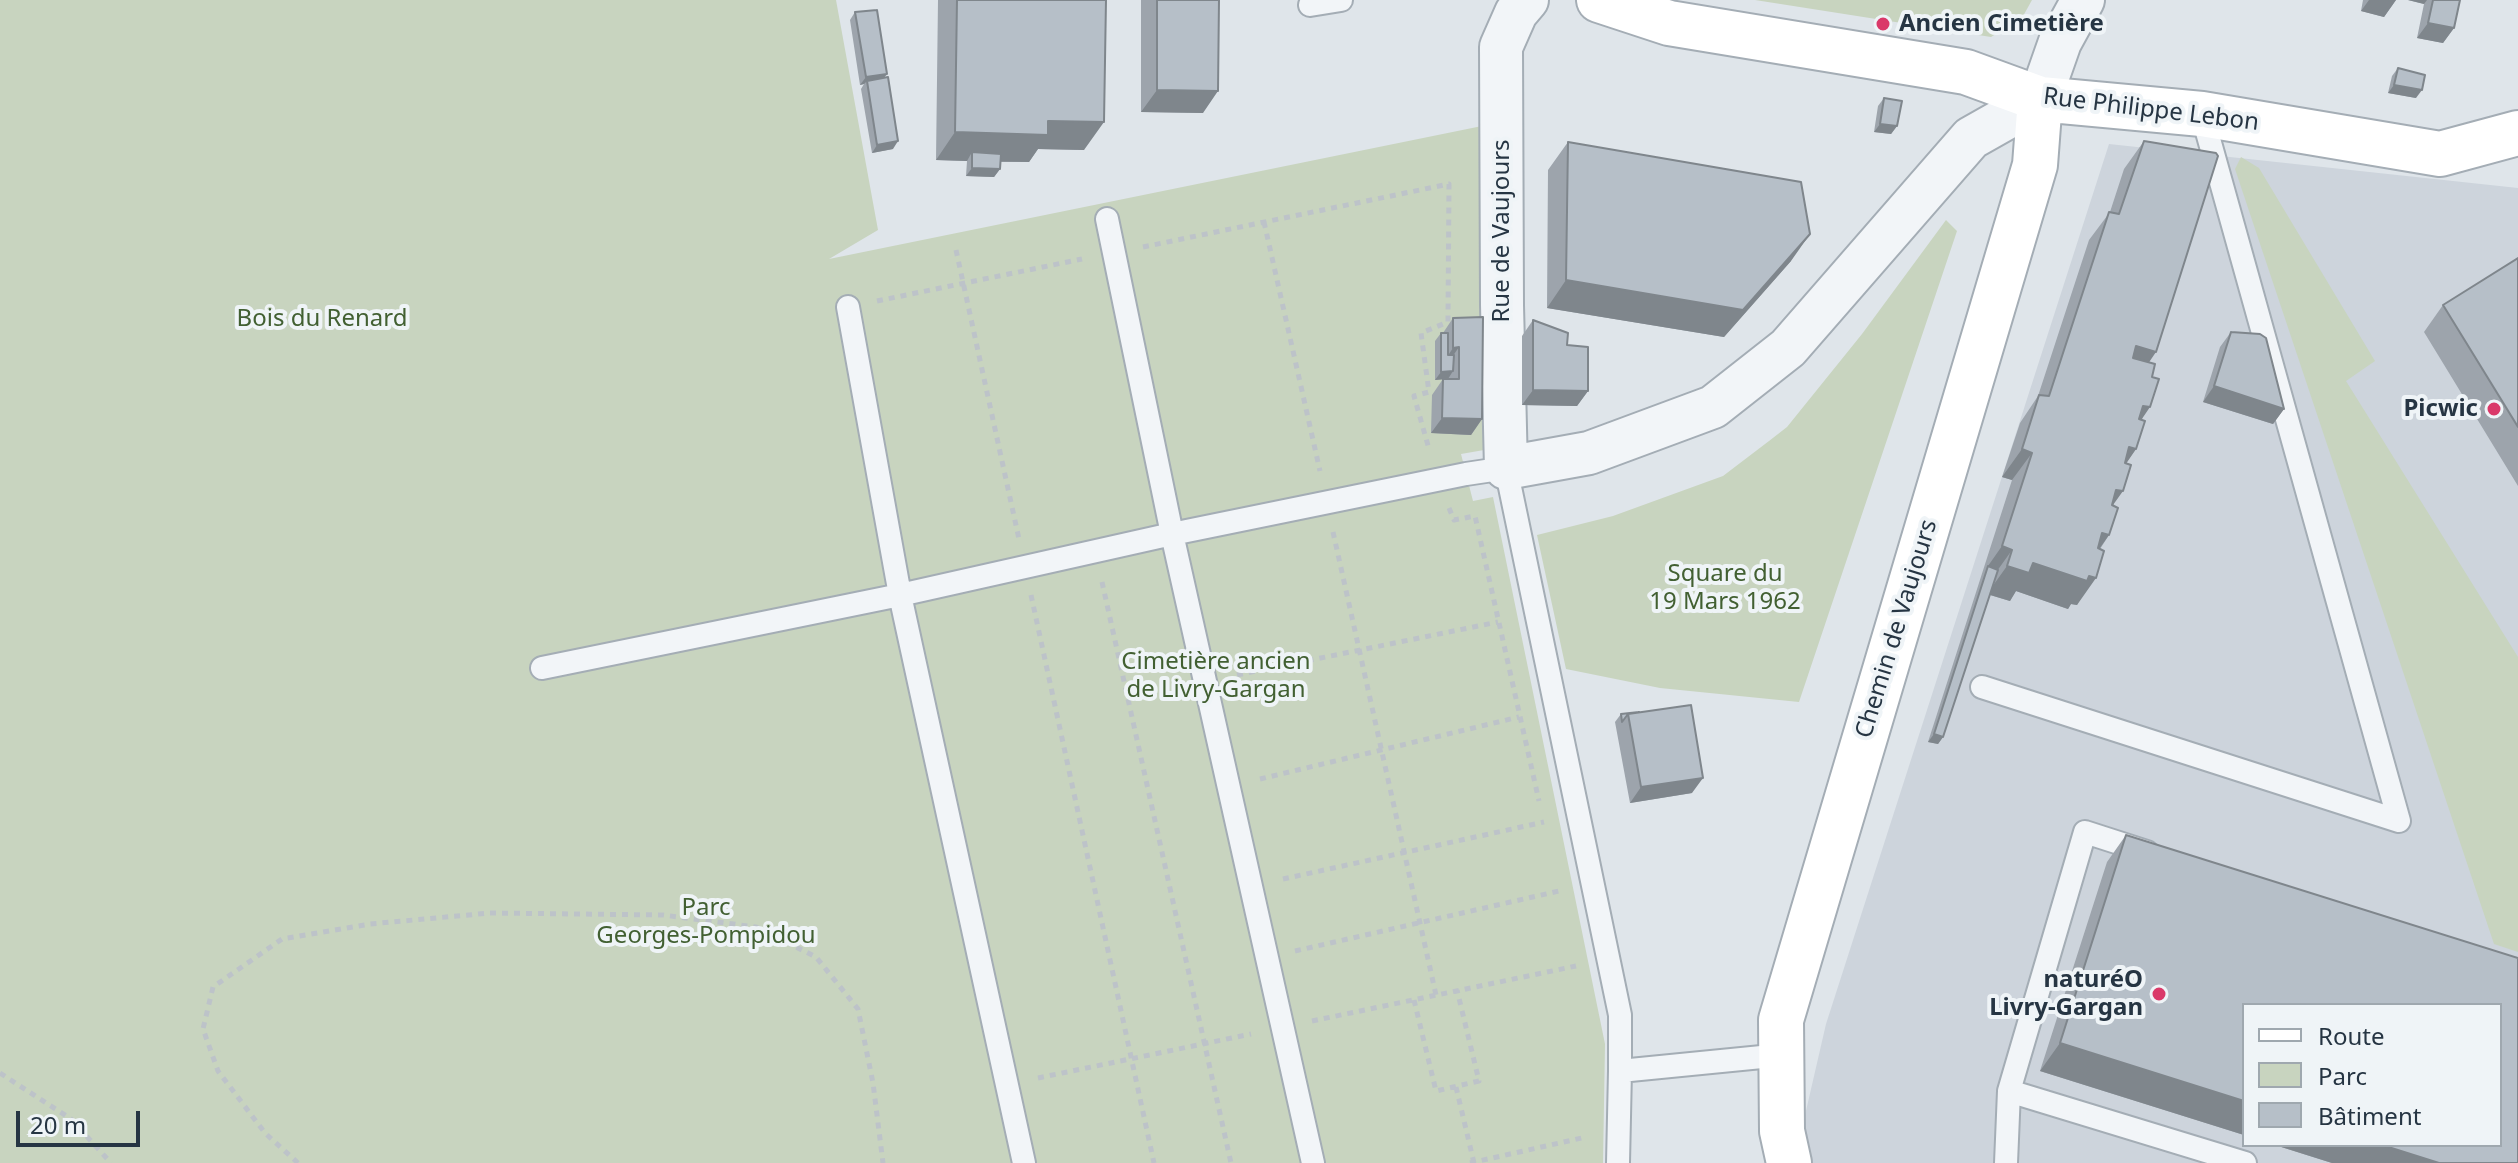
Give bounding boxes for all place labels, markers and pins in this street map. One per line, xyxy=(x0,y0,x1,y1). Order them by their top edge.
place label: Ancien Cimetière xyxy=(1899,10,2104,38)
marker: Ancien Cimetière xyxy=(1874,15,1892,33)
place label: Picwic xyxy=(2403,395,2478,423)
marker: Picwic xyxy=(2485,400,2503,418)
place label: naturéO Livry-Gargan xyxy=(1989,966,2143,1022)
marker: naturéO Livry-Gargan xyxy=(2150,985,2168,1003)

